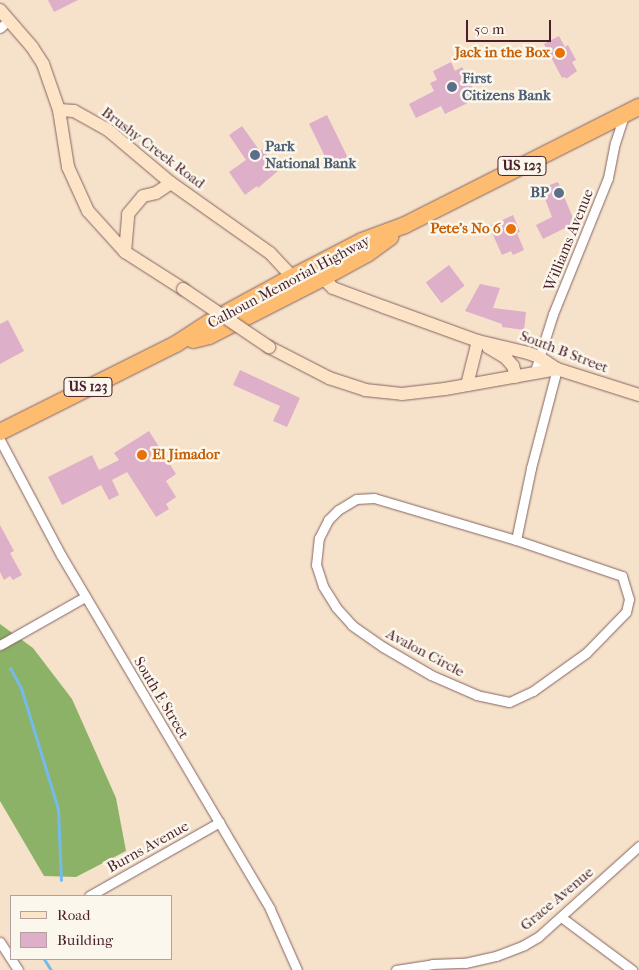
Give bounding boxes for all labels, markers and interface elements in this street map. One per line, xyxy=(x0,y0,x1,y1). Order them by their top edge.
scale bar xyxy=(469,10,554,42)
text: 50 m xyxy=(474,20,504,38)
place label: Jack in the Box xyxy=(455,44,550,62)
marker: Jack in the Box xyxy=(554,47,566,59)
place label: First Citizens Bank xyxy=(462,69,551,104)
marker: First Citizens Bank xyxy=(446,81,458,93)
street label: Brushy Creek Road xyxy=(98,103,208,193)
place label: Park National Bank xyxy=(265,137,356,172)
marker: Park National Bank xyxy=(249,149,261,161)
road number: US 123 xyxy=(497,154,547,178)
place label: BP xyxy=(530,184,549,202)
street label: Williams Avenue xyxy=(540,186,598,294)
marker: BP xyxy=(553,187,565,199)
place label: Pete's No 6 xyxy=(430,220,501,238)
marker: Pete's No 6 xyxy=(505,223,517,235)
street label: Calhoun Memorial Highway xyxy=(205,231,373,333)
street label: South B Street xyxy=(517,327,611,377)
road number: US 123 xyxy=(63,376,113,398)
place label: El Jimador xyxy=(152,446,220,464)
marker: El Jimador xyxy=(136,449,148,461)
street label: Avalon Circle xyxy=(383,625,467,681)
street label: South E Street xyxy=(129,654,193,742)
street label: Burns Avenue xyxy=(104,817,192,877)
street label: Grace Avenue xyxy=(517,863,597,935)
legend xyxy=(10,895,172,960)
text: Road xyxy=(57,906,90,924)
text: Building xyxy=(57,931,113,949)

